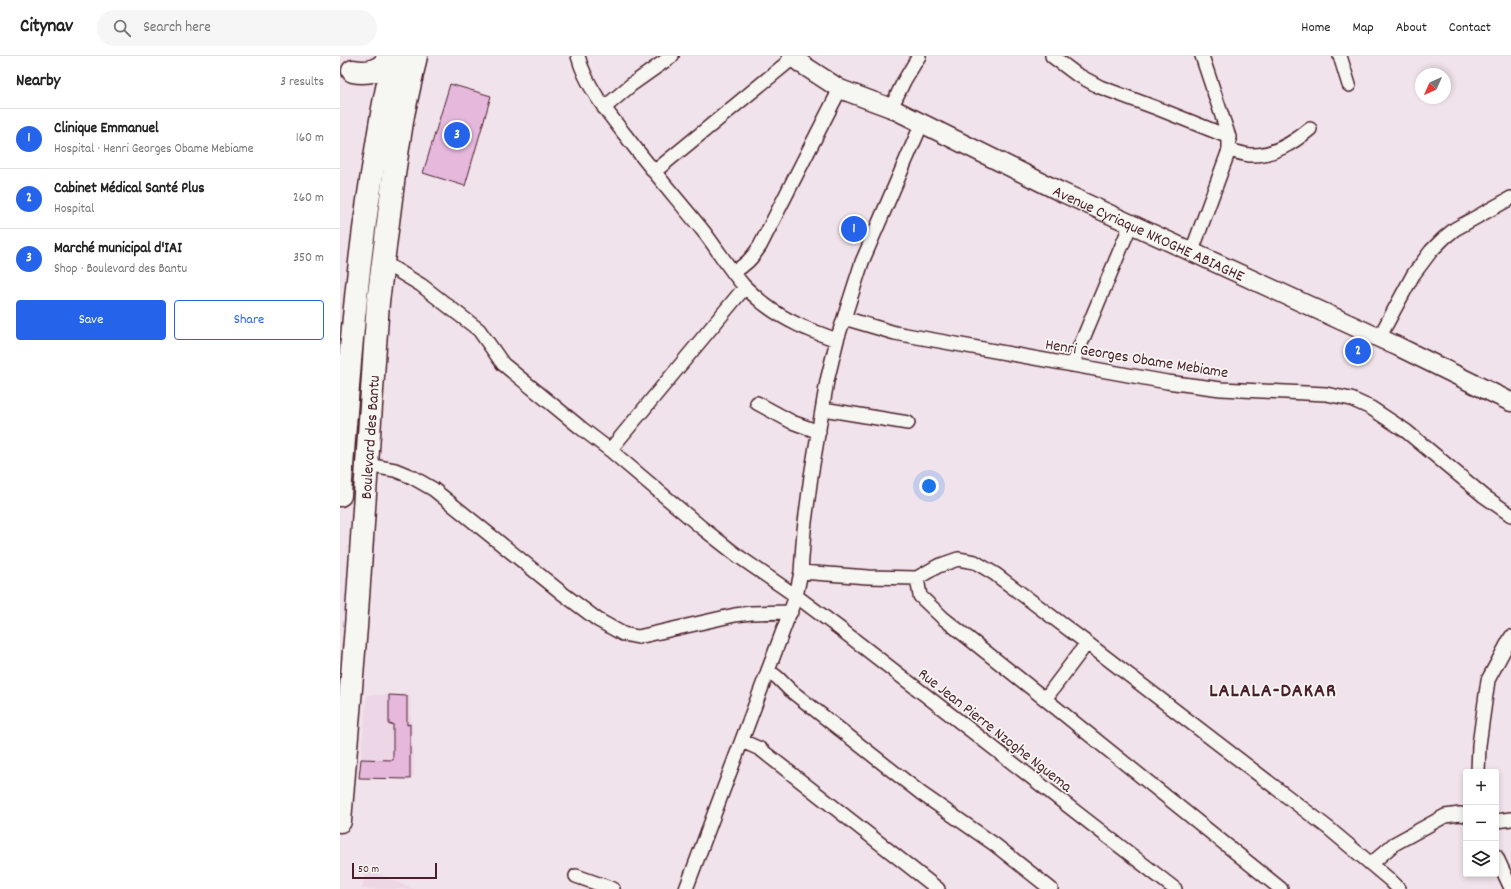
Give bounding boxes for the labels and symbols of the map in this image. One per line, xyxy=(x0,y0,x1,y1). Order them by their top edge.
north arrow xyxy=(1415,68,1451,104)
pin: 3 xyxy=(444,120,470,150)
street label: Avenue Cyriaque NKOGHE ABIAGHE xyxy=(1048,181,1248,289)
pin: 1 xyxy=(841,214,867,244)
street label: Henri Georges Obame Mebiame xyxy=(1043,334,1230,385)
pin: 2 xyxy=(1345,336,1371,366)
street label: Boulevard des Bantu xyxy=(356,374,387,500)
your location xyxy=(919,476,939,496)
street label: Rue Jean Pierre Nzoghe Nguema xyxy=(912,663,1077,799)
district label: LALALA-DAKAR xyxy=(1209,678,1337,706)
scale bar xyxy=(352,861,437,880)

